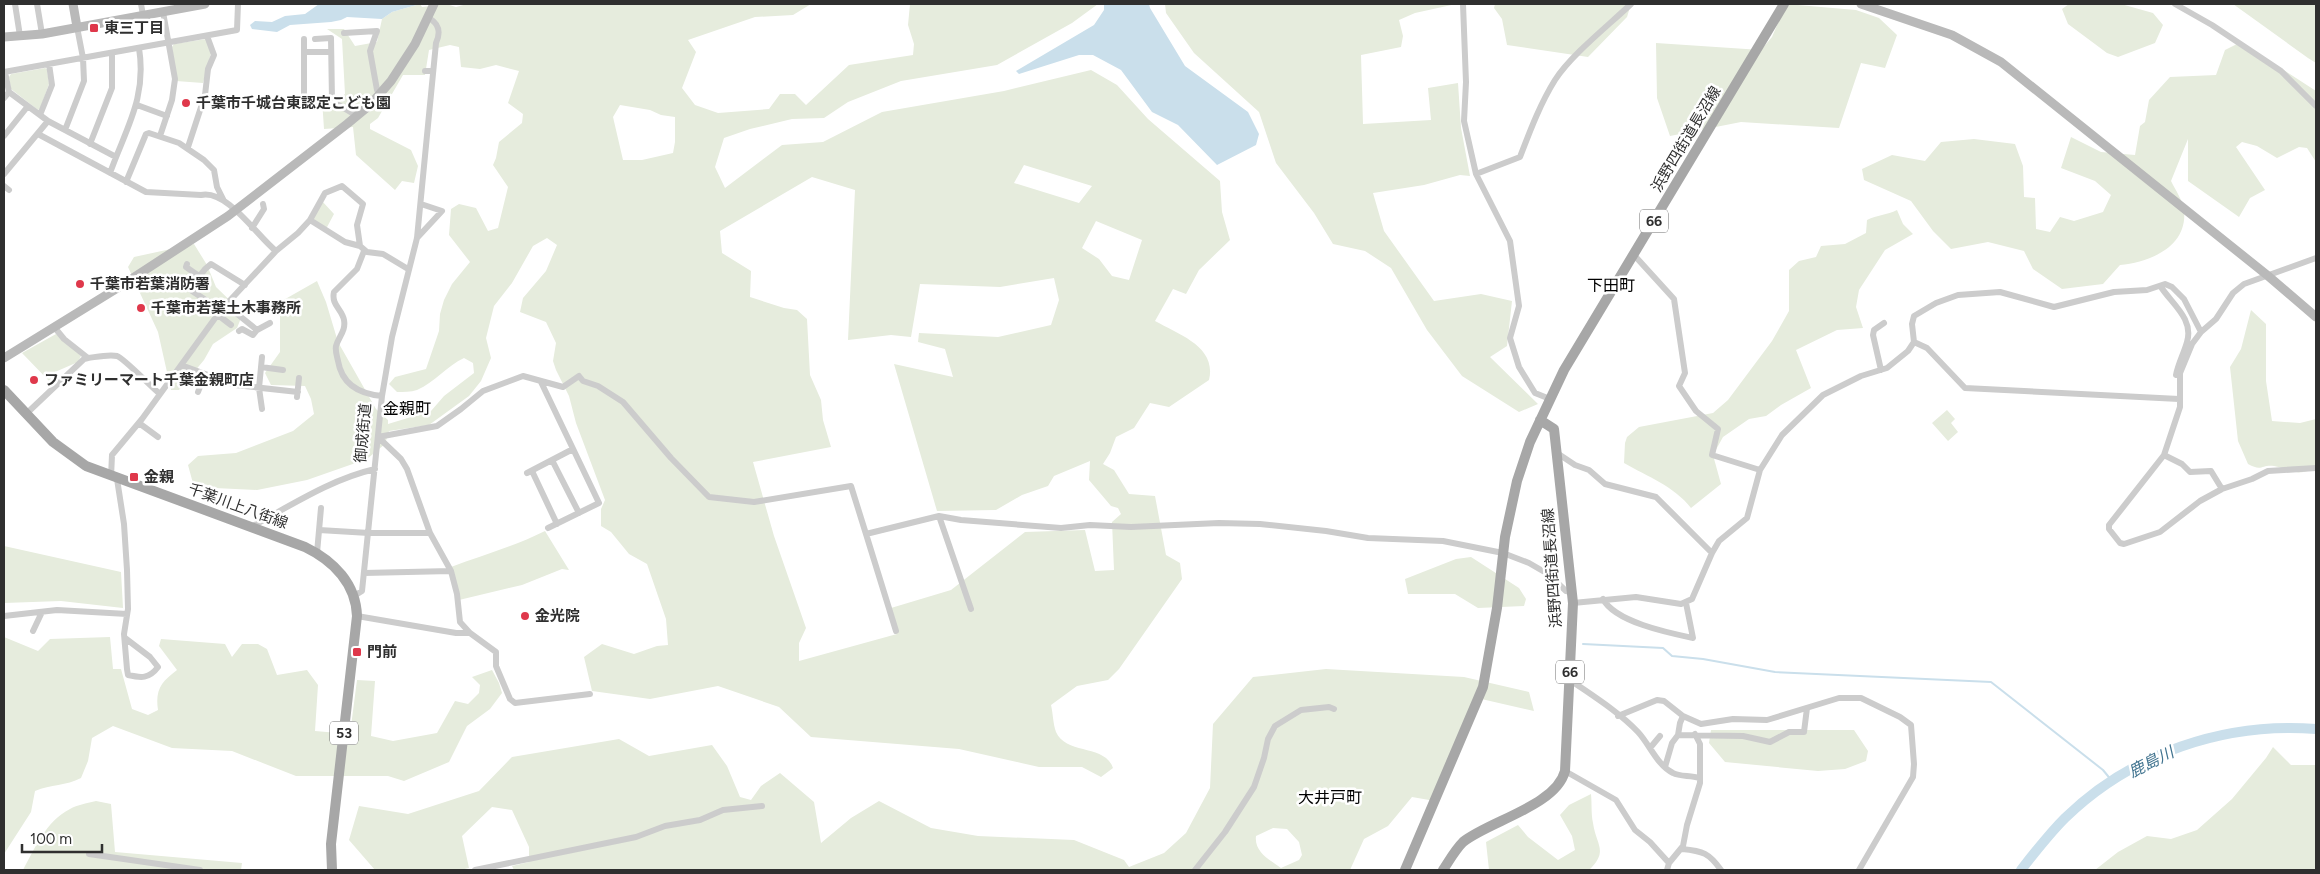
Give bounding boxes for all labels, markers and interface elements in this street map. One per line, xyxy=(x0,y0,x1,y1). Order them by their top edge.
place label: 東三丁目 xyxy=(104,19,164,37)
marker: 東三丁目 xyxy=(88,22,100,34)
street label: 浜野四街道長沼線 xyxy=(1647,83,1725,195)
place label: 千葉市千城台東認定こども園 xyxy=(196,94,391,112)
marker: 千葉市千城台東認定こども園 xyxy=(180,97,192,109)
road number: 66 xyxy=(1640,210,1668,232)
place label: 千葉市若葉消防署 xyxy=(90,275,210,293)
district label: 下田町 xyxy=(1587,276,1635,295)
marker: 千葉市若葉消防署 xyxy=(74,278,86,290)
place label: 千葉市若葉土木事務所 xyxy=(151,299,301,317)
marker: 千葉市若葉土木事務所 xyxy=(135,302,147,314)
place label: ファミリーマート千葉金親町店 xyxy=(44,371,254,389)
marker: ファミリーマート千葉金親町店 xyxy=(28,374,40,386)
district label: 金親町 xyxy=(383,399,431,418)
street label: 御成街道 xyxy=(351,402,375,464)
place label: 金親 xyxy=(144,468,174,486)
marker: 金親 xyxy=(128,471,140,483)
street label: 千葉川上八街線 xyxy=(186,480,290,532)
street label: 浜野四街道長沼線 xyxy=(1539,508,1565,628)
place label: 金光院 xyxy=(535,607,580,625)
marker: 金光院 xyxy=(519,610,531,622)
place label: 門前 xyxy=(367,643,397,661)
marker: 門前 xyxy=(351,646,363,658)
road number: 66 xyxy=(1556,660,1584,684)
road number: 53 xyxy=(330,721,358,744)
water label: 鹿島川 xyxy=(2125,742,2178,781)
district label: 大井戸町 xyxy=(1298,788,1362,807)
scale bar xyxy=(22,822,102,854)
text: 100 m xyxy=(30,830,72,848)

